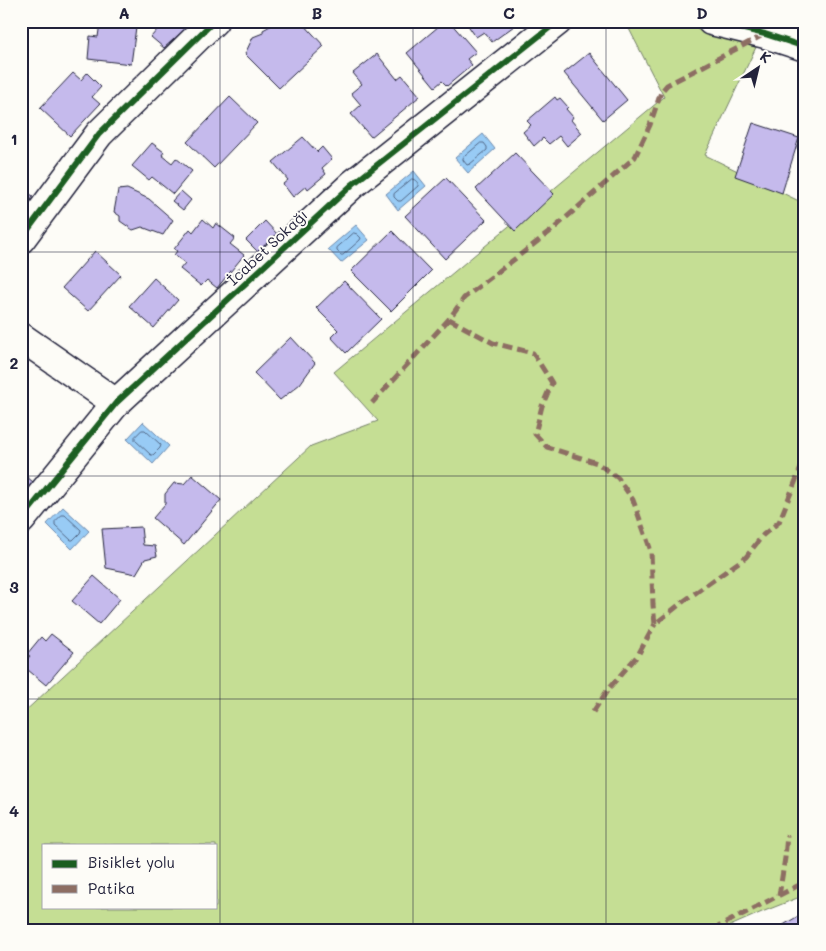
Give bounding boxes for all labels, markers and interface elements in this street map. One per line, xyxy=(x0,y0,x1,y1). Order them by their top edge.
text: A xyxy=(118,2,130,23)
text: B xyxy=(312,2,322,23)
text: C xyxy=(503,2,515,23)
text: D xyxy=(696,2,708,23)
north arrow xyxy=(734,42,784,92)
text: K xyxy=(757,47,775,67)
text: 1 xyxy=(10,128,18,149)
street label: İcabet Sokağı xyxy=(222,205,312,289)
text: 2 xyxy=(10,352,19,373)
text: 3 xyxy=(9,576,19,597)
text: 4 xyxy=(9,800,19,821)
legend xyxy=(42,844,218,908)
text: Bisiklet yolu xyxy=(88,852,175,872)
text: Patika xyxy=(88,878,135,898)

